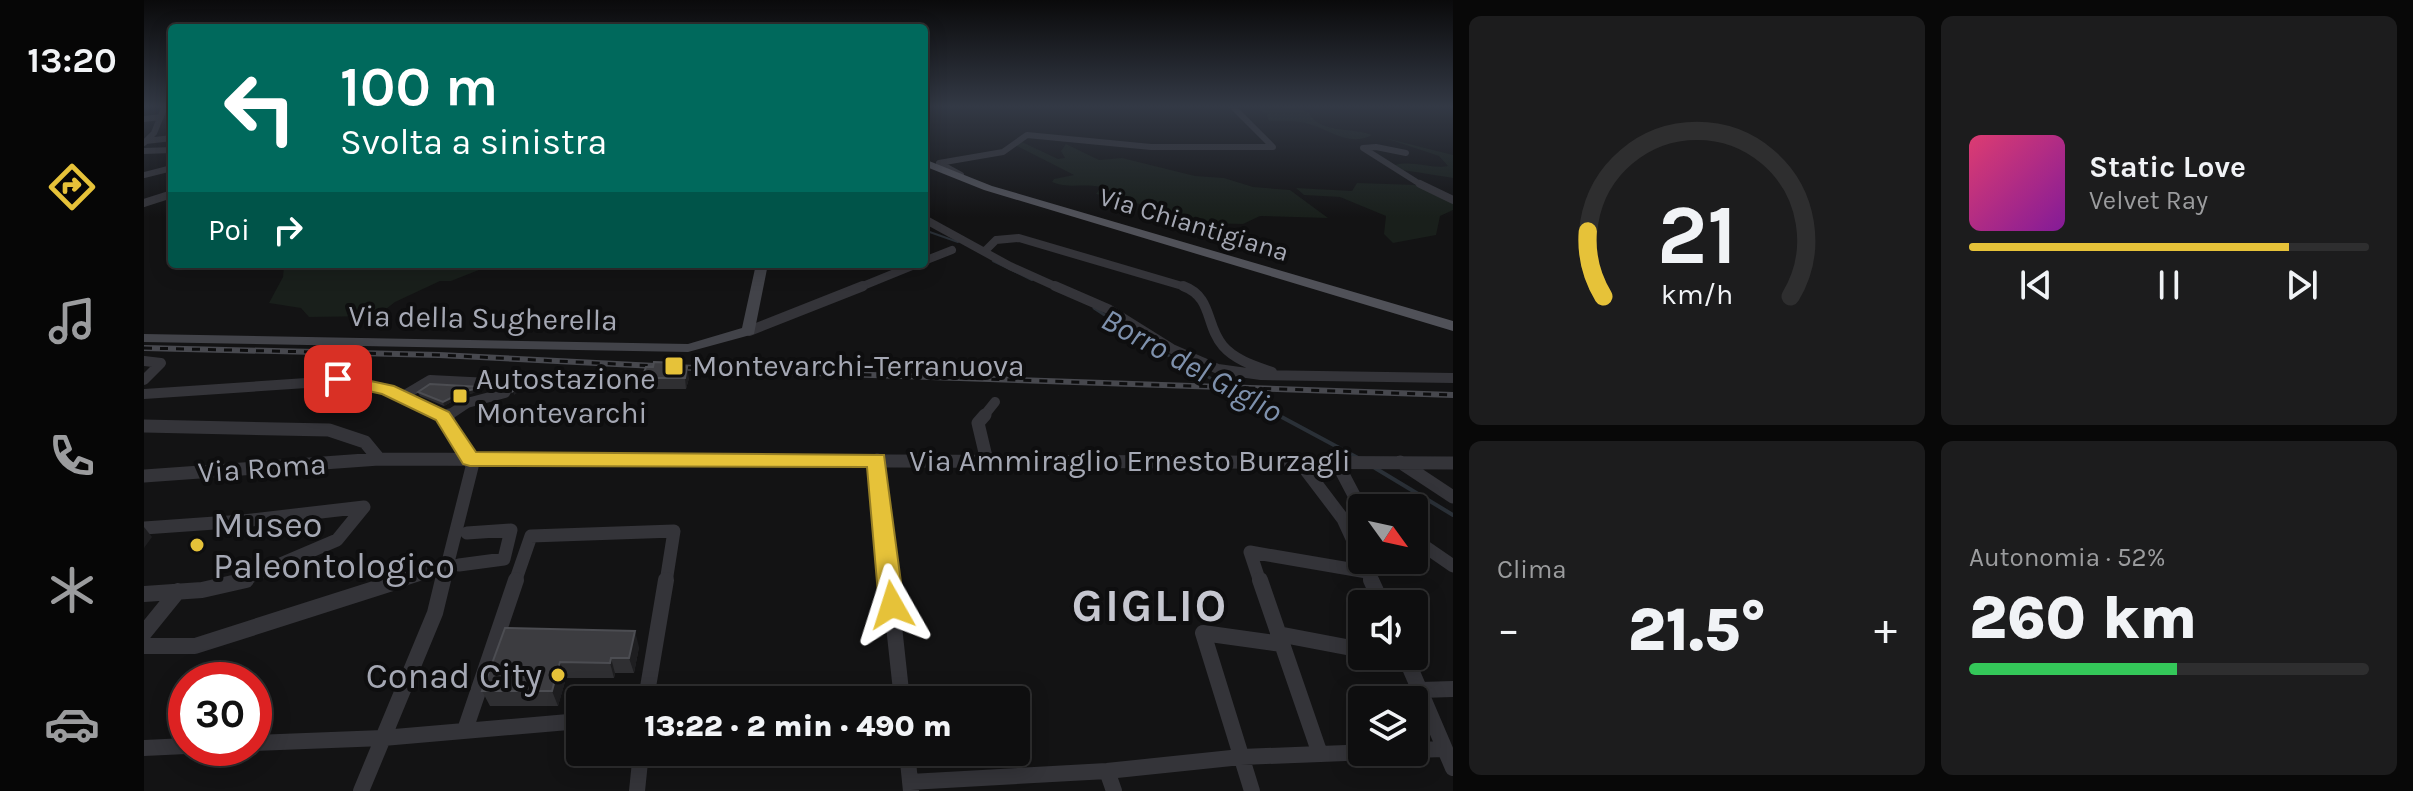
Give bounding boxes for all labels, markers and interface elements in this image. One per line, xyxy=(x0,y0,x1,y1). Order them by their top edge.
text: 13:20 xyxy=(27,39,117,81)
text: 100 m xyxy=(340,54,498,119)
icon: left xyxy=(208,56,312,160)
text: Svolta a sinistra xyxy=(340,121,607,163)
text: Static Love xyxy=(2089,149,2246,185)
icon: directions xyxy=(44,159,100,215)
street label: Via Chiantigiana xyxy=(1095,181,1292,268)
text: Velvet Ray xyxy=(2089,185,2208,216)
text: 21 xyxy=(1657,186,1737,283)
icon: right xyxy=(266,208,310,252)
text: Poi xyxy=(208,212,250,248)
icon: previous xyxy=(2014,263,2058,307)
icon: pause xyxy=(2147,263,2191,307)
icon: next xyxy=(2280,263,2324,307)
text: km/h xyxy=(1661,278,1733,311)
icon: music xyxy=(44,293,100,349)
street label: Via della Sugherella xyxy=(348,298,618,338)
water label: Borro del Giglio xyxy=(1095,301,1289,430)
pin xyxy=(304,345,372,413)
place label: Montevarchi-Terranuova xyxy=(692,348,1025,384)
marker: Montevarchi-Terranuova xyxy=(663,355,685,377)
icon: arrive xyxy=(316,357,360,401)
place label: Autostazione Montevarchi xyxy=(476,361,656,431)
marker: Autostazione Montevarchi xyxy=(451,387,469,405)
icon: phone xyxy=(44,428,100,484)
street label: Via Ammiraglio Ernesto Burzagli xyxy=(909,443,1351,479)
street label: Via Roma xyxy=(196,446,328,490)
north arrow xyxy=(1348,494,1428,574)
map controls xyxy=(1348,494,1428,766)
place label: Museo Paleontologico xyxy=(213,504,455,587)
marker: Museo Paleontologico xyxy=(188,536,206,554)
text: Autonomia · 52% xyxy=(1969,542,2166,573)
text: Clima xyxy=(1497,554,1567,585)
icon: climate xyxy=(44,562,100,618)
position arrow xyxy=(850,563,934,647)
district label: GIGLIO xyxy=(1072,579,1228,633)
text: 260 km xyxy=(1969,583,2197,653)
button: sound xyxy=(1348,590,1428,670)
text: 21.5° xyxy=(1628,595,1766,665)
text: − xyxy=(1497,604,1520,655)
text: + xyxy=(1874,604,1897,655)
place label: Conad City xyxy=(366,655,542,697)
speed limit sign: 30 xyxy=(168,662,272,766)
marker: Conad City xyxy=(549,666,567,684)
button: layers xyxy=(1348,686,1428,766)
icon: car xyxy=(44,696,100,752)
text: 13:22 · 2 min · 490 m xyxy=(644,708,952,744)

